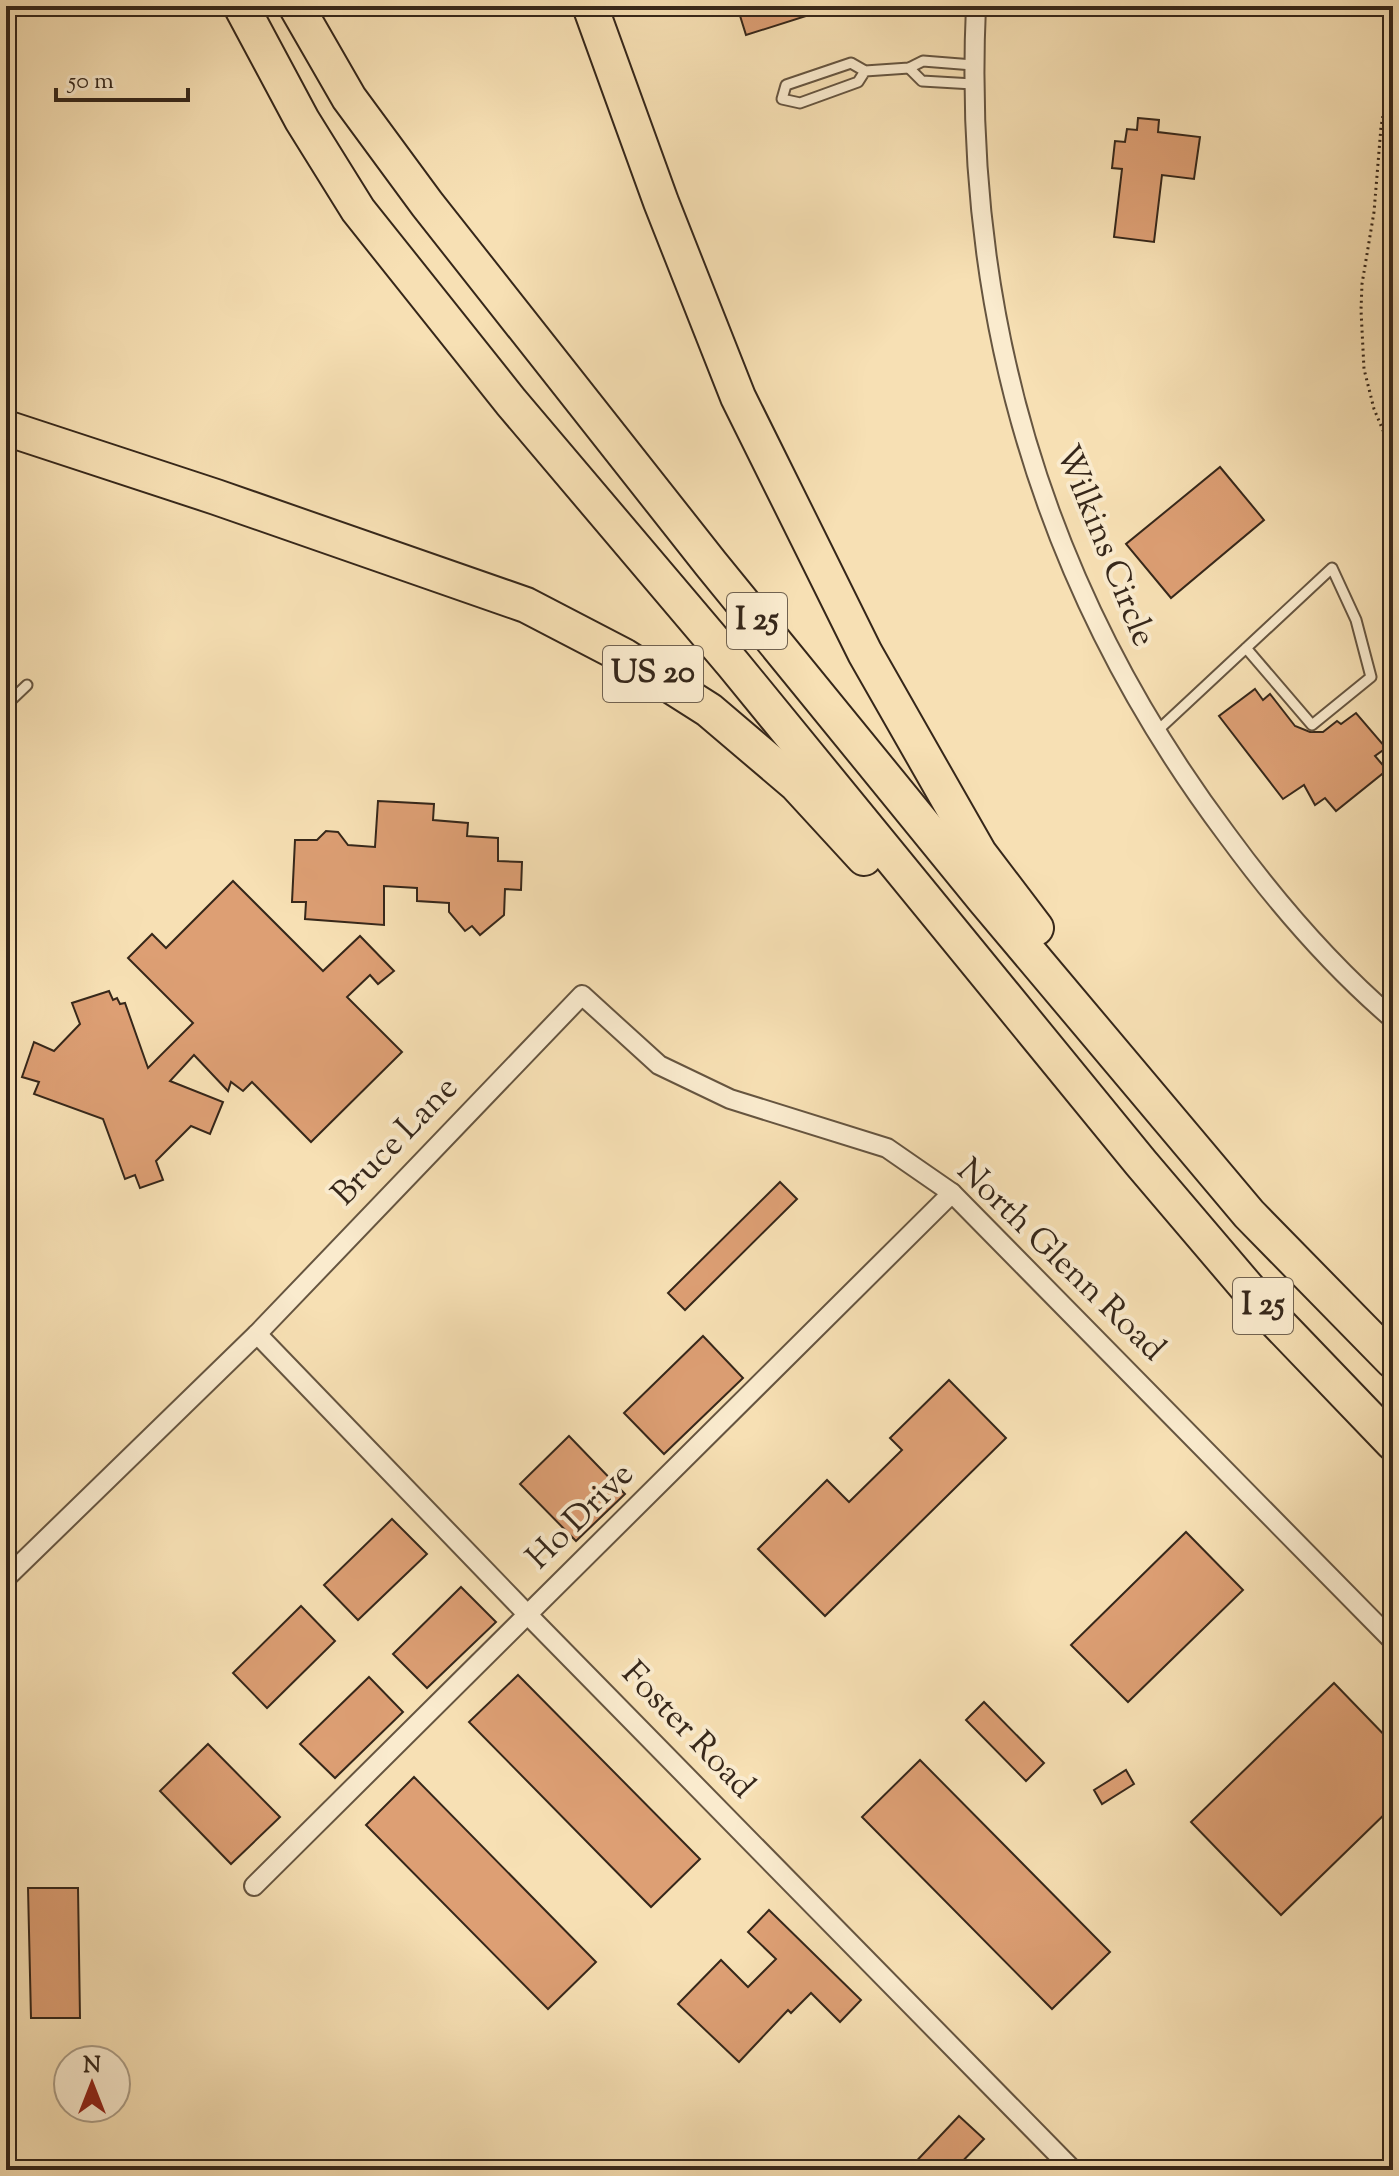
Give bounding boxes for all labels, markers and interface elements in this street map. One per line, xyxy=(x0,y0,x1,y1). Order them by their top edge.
scale bar xyxy=(56,52,188,102)
text: 50 m xyxy=(66,65,114,99)
street label: Wilkins Circle xyxy=(1041,438,1167,654)
road number: I 25 xyxy=(727,593,787,649)
road number: US 20 xyxy=(603,646,703,702)
street label: Bruce Lane xyxy=(321,1066,471,1218)
street label: North Glenn Road xyxy=(945,1148,1175,1374)
road number: I 25 xyxy=(1233,1278,1293,1334)
street label: Ho Drive xyxy=(516,1452,646,1582)
street label: Foster Road xyxy=(609,1651,765,1811)
north arrow xyxy=(52,2044,132,2124)
text: N xyxy=(83,2051,101,2083)

